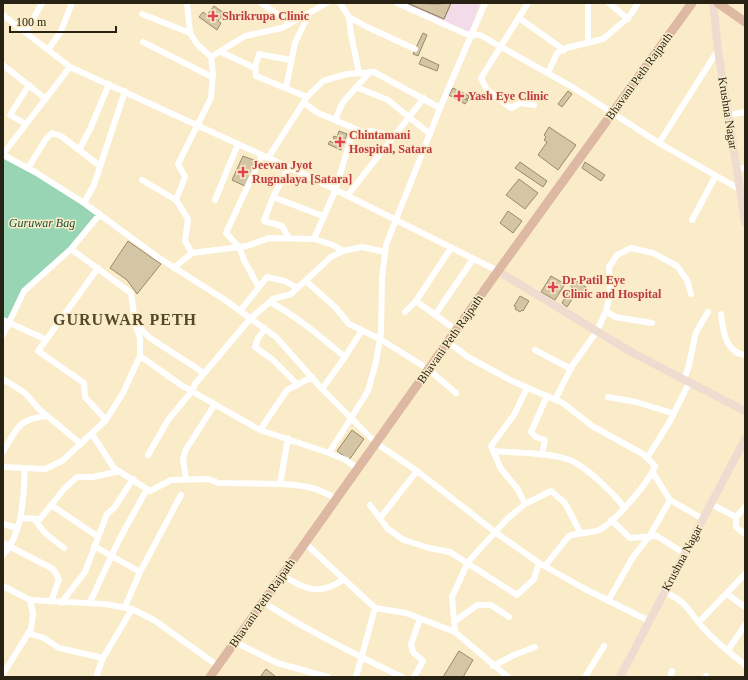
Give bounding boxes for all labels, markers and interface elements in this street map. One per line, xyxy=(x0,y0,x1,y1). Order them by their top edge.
scale bar xyxy=(10,8,116,34)
place label: Shrikrupa Clinic xyxy=(222,9,310,23)
marker: Shrikrupa Clinic xyxy=(207,10,219,22)
text: 100 m xyxy=(16,15,47,29)
street label: Bhavani Peth Rajpath xyxy=(603,30,675,122)
street label: Krushna Nagar xyxy=(715,76,741,150)
place label: Yash Eye Clinic xyxy=(468,89,549,103)
marker: Yash Eye Clinic xyxy=(453,90,465,102)
place label: Chintamani Hospital, Satara xyxy=(349,128,432,156)
marker: Chintamani Hospital, Satara xyxy=(334,136,346,148)
place label: Jeevan Jyot Rugnalaya [Satara] xyxy=(252,158,352,186)
marker: Jeevan Jyot Rugnalaya [Satara] xyxy=(237,166,249,178)
park label: Guruwar Bag xyxy=(9,216,75,230)
place label: Dr Patil Eye Clinic and Hospital xyxy=(562,273,662,301)
marker: Dr Patil Eye Clinic and Hospital xyxy=(547,281,559,293)
street label: Bhavani Peth Rajpath xyxy=(414,292,486,386)
district label: GURUWAR PETH xyxy=(53,311,197,328)
street label: Krushna Nagar xyxy=(659,522,705,594)
street label: Bhavani Peth Rajpath xyxy=(226,556,298,650)

